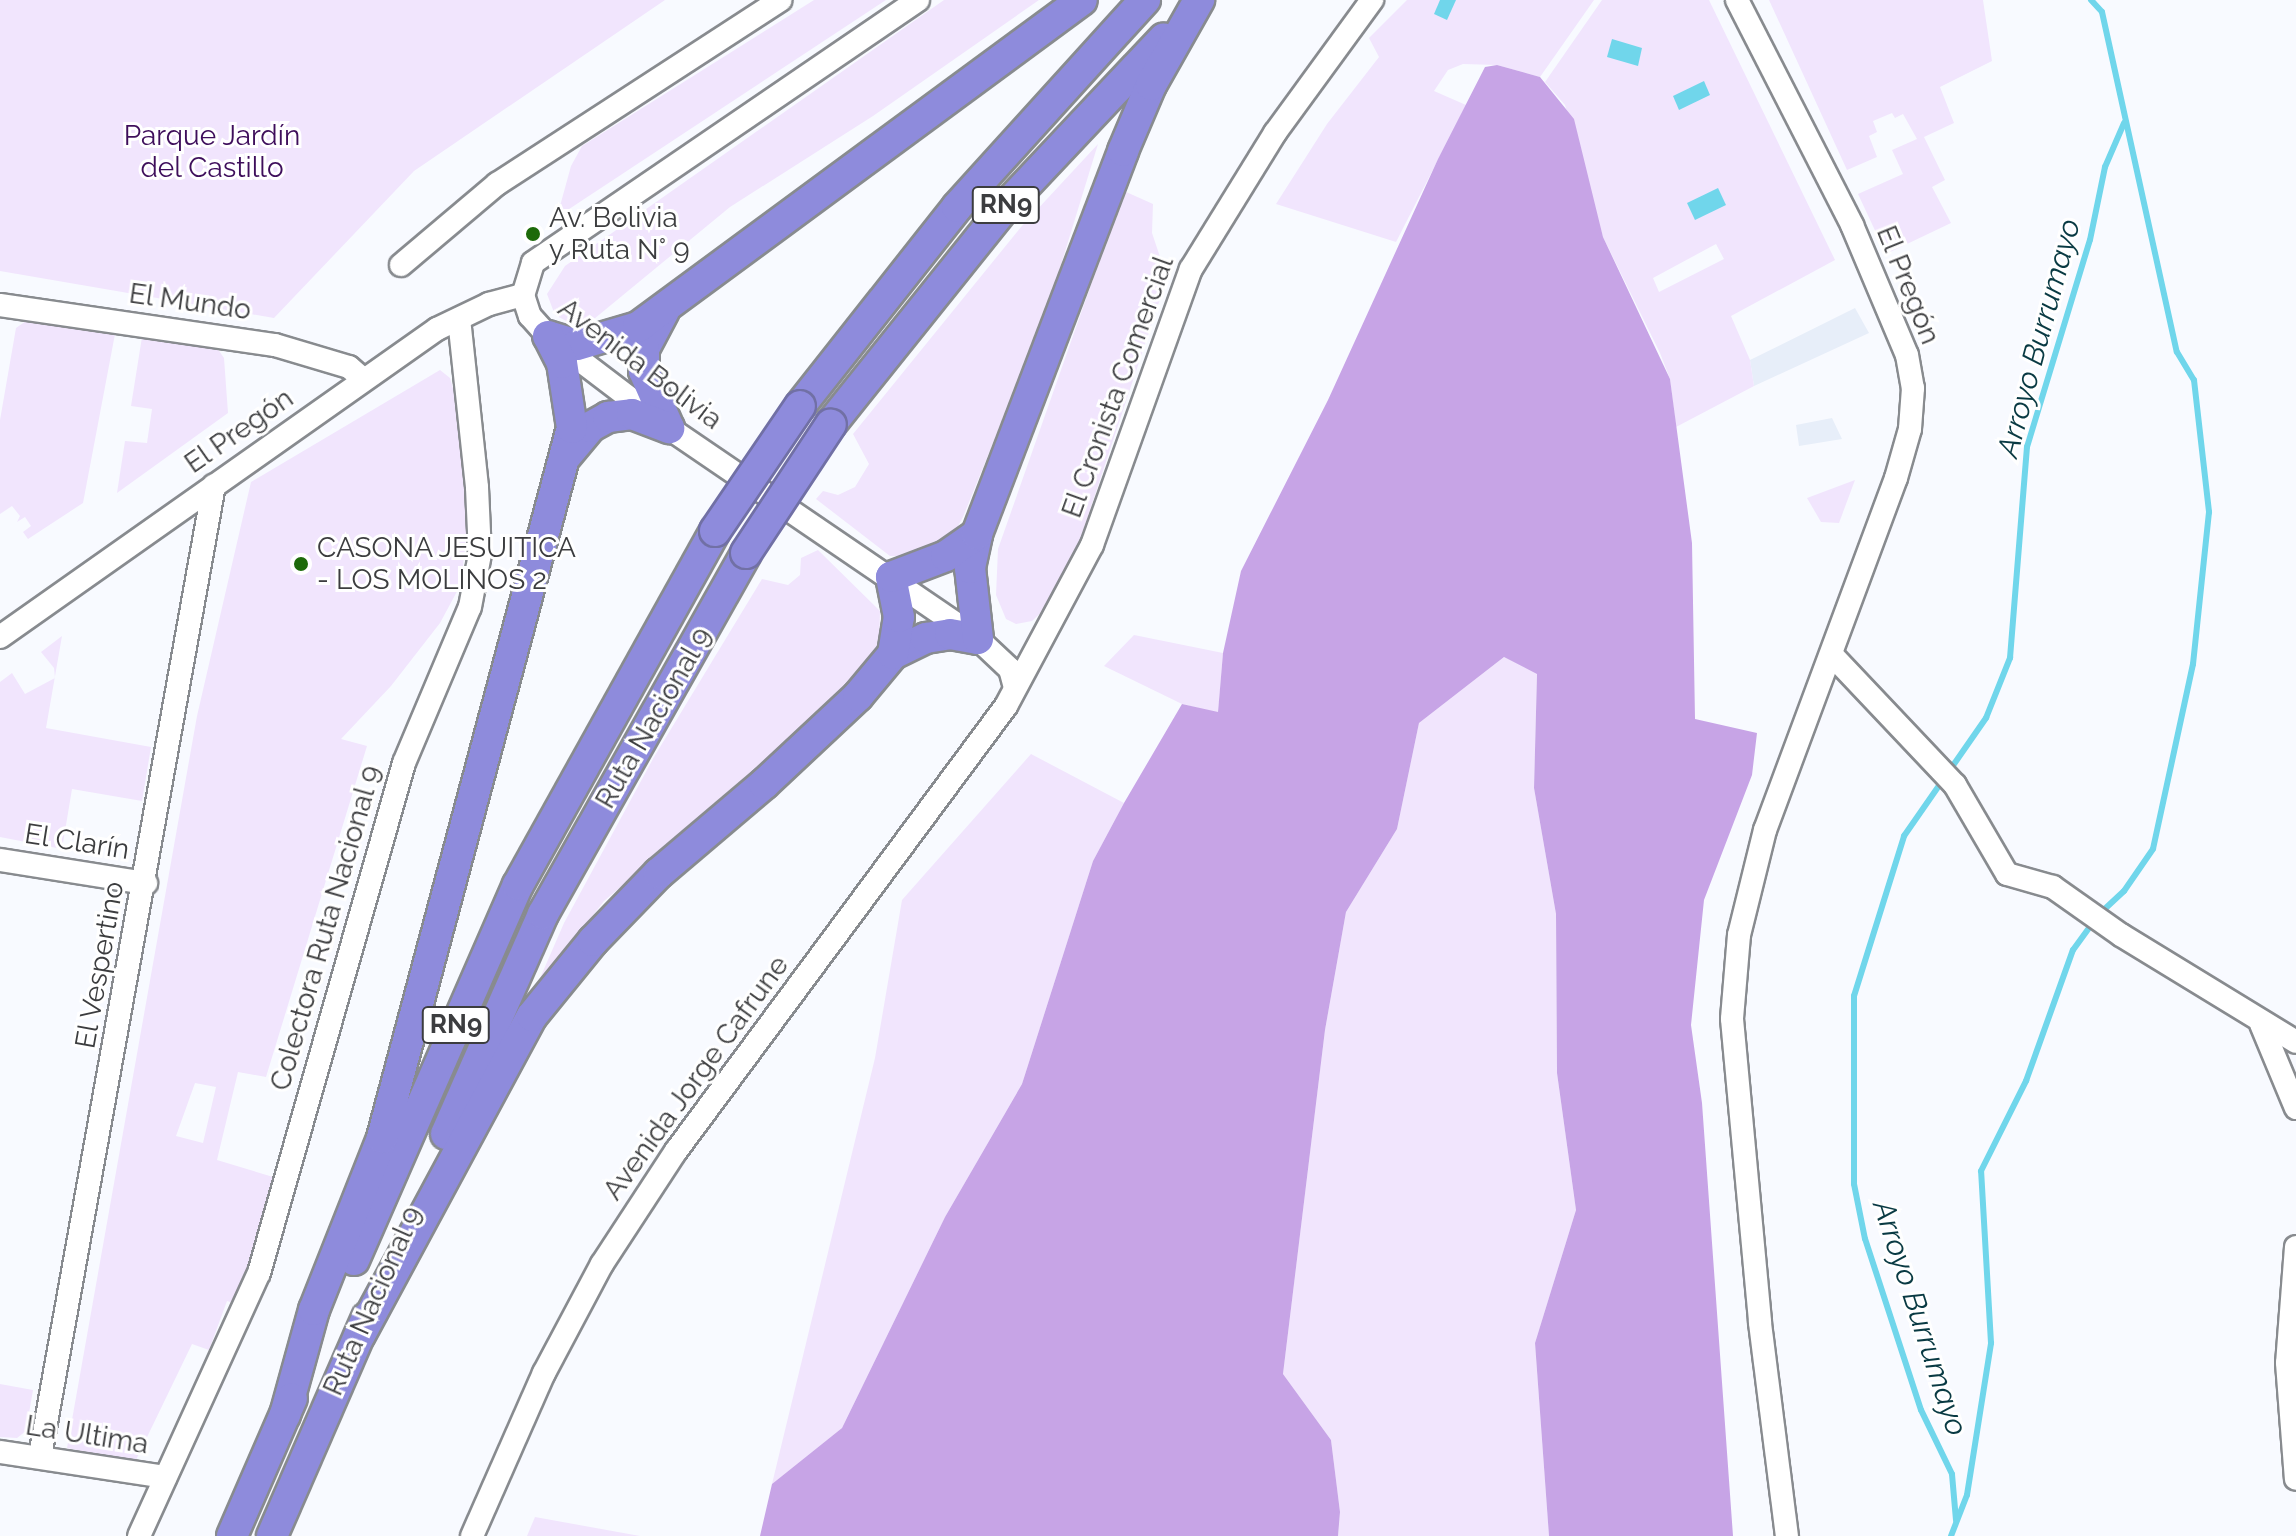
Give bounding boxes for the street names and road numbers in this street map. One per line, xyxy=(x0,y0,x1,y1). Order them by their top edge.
road number: RN9 xyxy=(970,183,1042,227)
street label: El Pregón xyxy=(1869,221,1947,349)
street label: El Cronista Comercial xyxy=(1055,251,1181,523)
street label: El Mundo xyxy=(127,277,253,327)
street label: Avenida Bolivia xyxy=(551,291,729,437)
street label: El Pregón xyxy=(178,381,300,481)
street label: Ruta Nacional 9 xyxy=(588,621,720,815)
street label: Colectora Ruta Nacional 9 xyxy=(263,761,389,1095)
street label: El Clarín xyxy=(22,817,132,867)
street label: El Vespertino xyxy=(69,878,131,1052)
street label: Avenida Jorge Cafrune xyxy=(596,949,796,1207)
road number: RN9 xyxy=(420,1003,492,1047)
street label: Ruta Nacional 9 xyxy=(316,1201,430,1401)
street label: La Ultima xyxy=(23,1409,151,1461)

